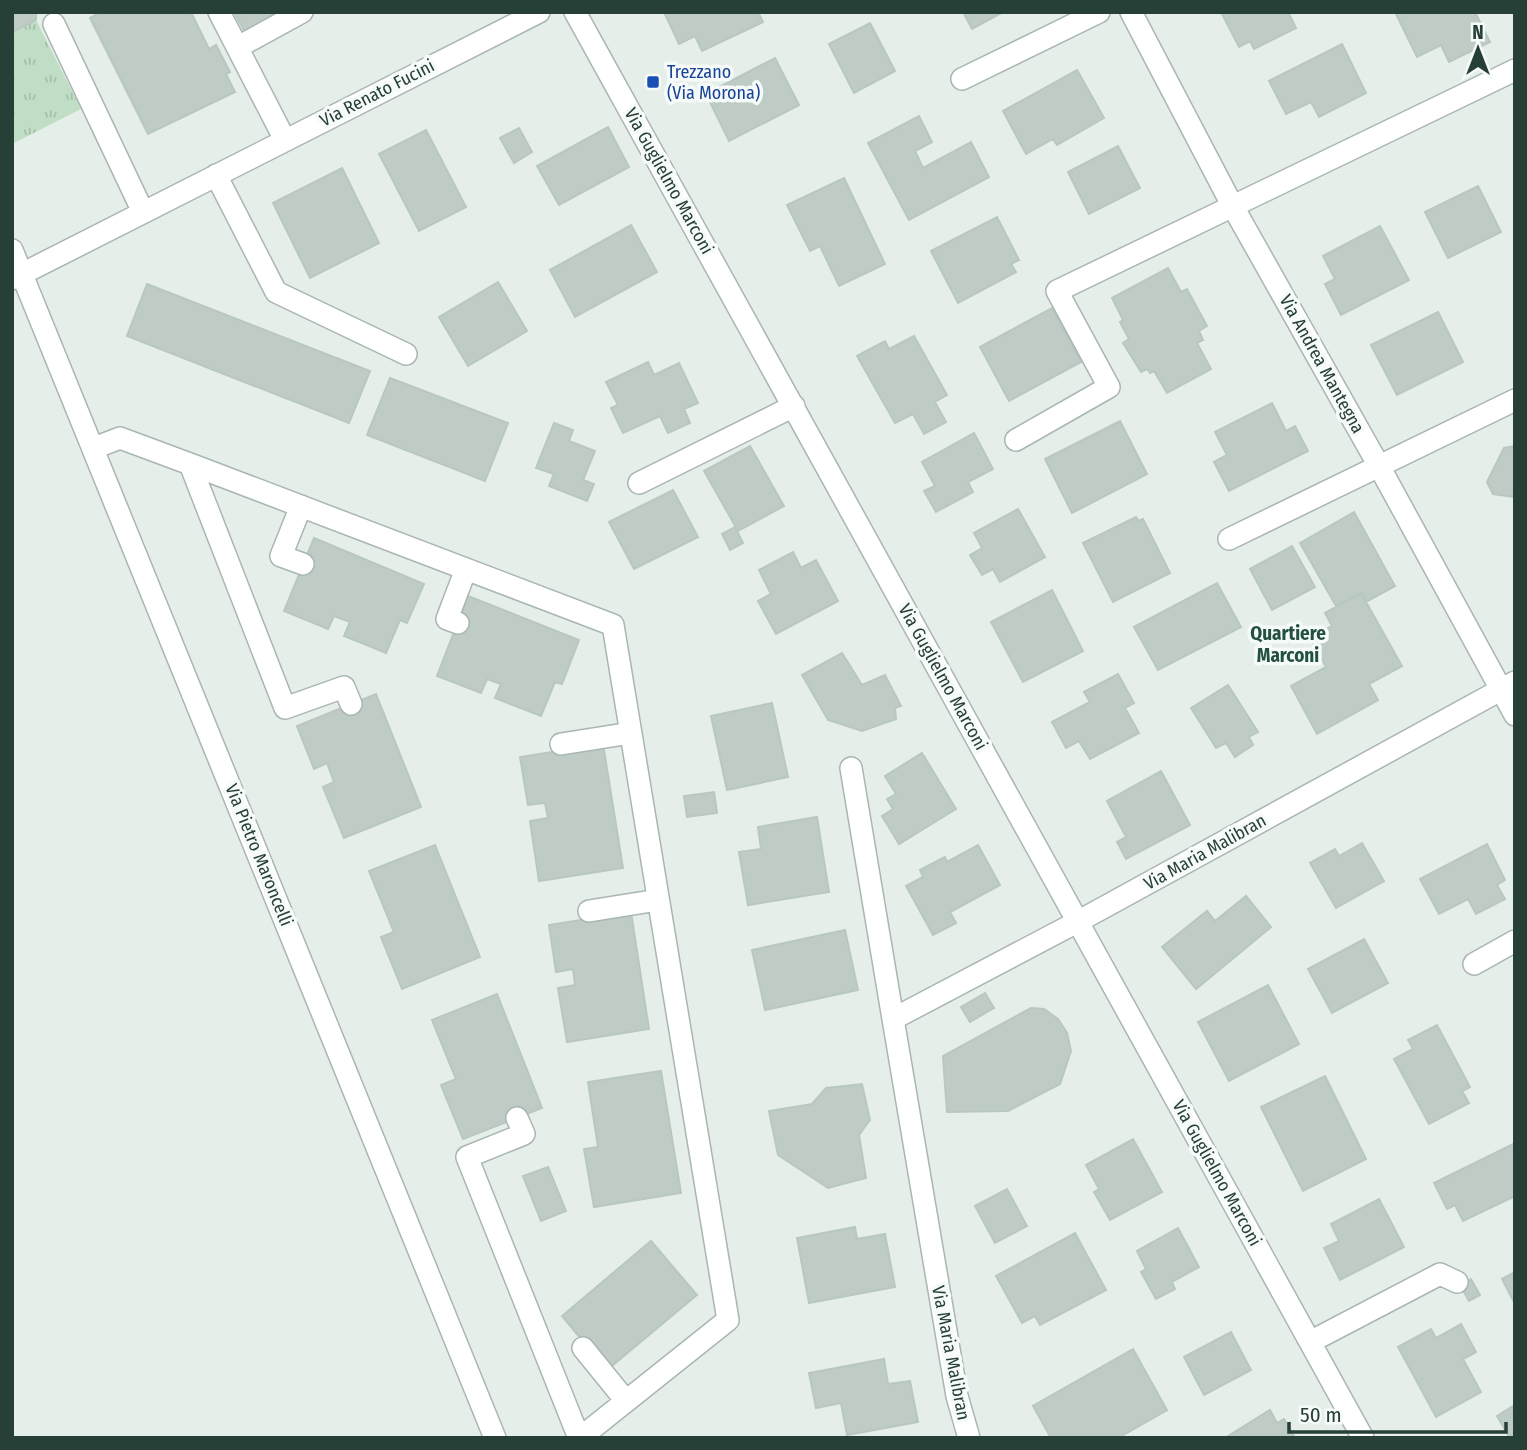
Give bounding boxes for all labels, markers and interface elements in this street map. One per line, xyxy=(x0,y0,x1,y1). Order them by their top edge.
north arrow xyxy=(1443,14,1513,84)
text: N xyxy=(1472,21,1484,44)
street label: Via Renato Fucini xyxy=(316,55,438,131)
place label: Trezzano (Via Morona) xyxy=(667,61,760,104)
marker: Trezzano (Via Morona) xyxy=(645,74,661,90)
street label: Via Guglielmo Marconi xyxy=(620,104,718,258)
street label: Via Andrea Mantegna xyxy=(1275,291,1369,437)
street label: Via Guglielmo Marconi xyxy=(894,600,992,754)
district label: Quartiere Marconi xyxy=(1250,622,1326,667)
street label: Via Pietro Maroncelli xyxy=(220,781,298,929)
street label: Via Maria Malibran xyxy=(1140,809,1270,895)
street label: Via Guglielmo Marconi xyxy=(1168,1096,1266,1250)
street label: Via Maria Malibran xyxy=(927,1284,975,1422)
scale bar xyxy=(1289,1390,1506,1434)
text: 50 m xyxy=(1300,1402,1342,1428)

